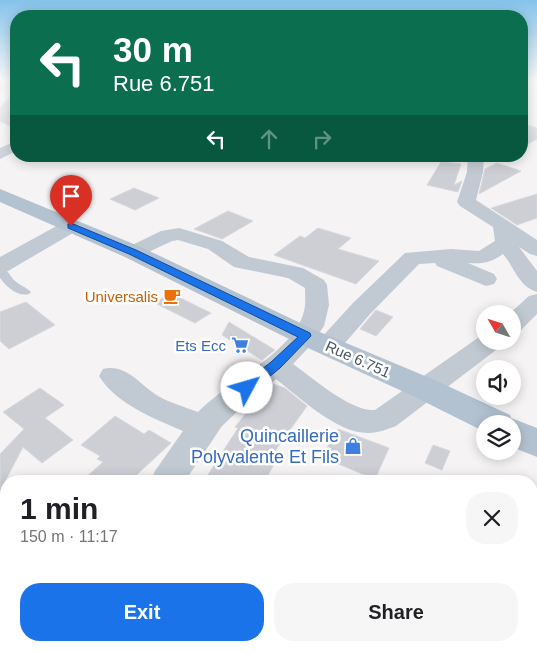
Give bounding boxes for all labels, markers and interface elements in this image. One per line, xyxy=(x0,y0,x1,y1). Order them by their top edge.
icon: left xyxy=(30,30,95,95)
text: 30 m xyxy=(113,30,193,69)
text: Rue 6.751 xyxy=(113,71,215,96)
icon: left xyxy=(202,125,230,153)
icon: ahead xyxy=(255,125,283,153)
icon: right xyxy=(308,125,336,153)
pin xyxy=(50,175,92,226)
icon: arrive xyxy=(57,182,85,210)
cafe icon: Universalis xyxy=(162,286,182,306)
place label: Universalis xyxy=(85,288,158,305)
north arrow xyxy=(476,305,521,350)
map controls xyxy=(476,305,521,460)
supermarket icon: Ets Ecc xyxy=(230,335,250,355)
place label: Ets Ecc xyxy=(175,337,226,354)
street label: Rue 6.751 xyxy=(323,337,393,381)
button: sound xyxy=(476,360,521,405)
position arrow xyxy=(220,361,272,413)
button: layers xyxy=(476,415,521,460)
place label: Quincaillerie Polyvalente Et Fils xyxy=(191,426,339,467)
shop icon: Quincaillerie Polyvalente Et Fils xyxy=(343,436,363,456)
text: 1 min xyxy=(20,492,98,525)
button: close xyxy=(466,492,518,544)
text: 150 m · 11:17 xyxy=(20,528,118,545)
button: Exit xyxy=(20,583,264,641)
button: Share xyxy=(274,583,518,641)

